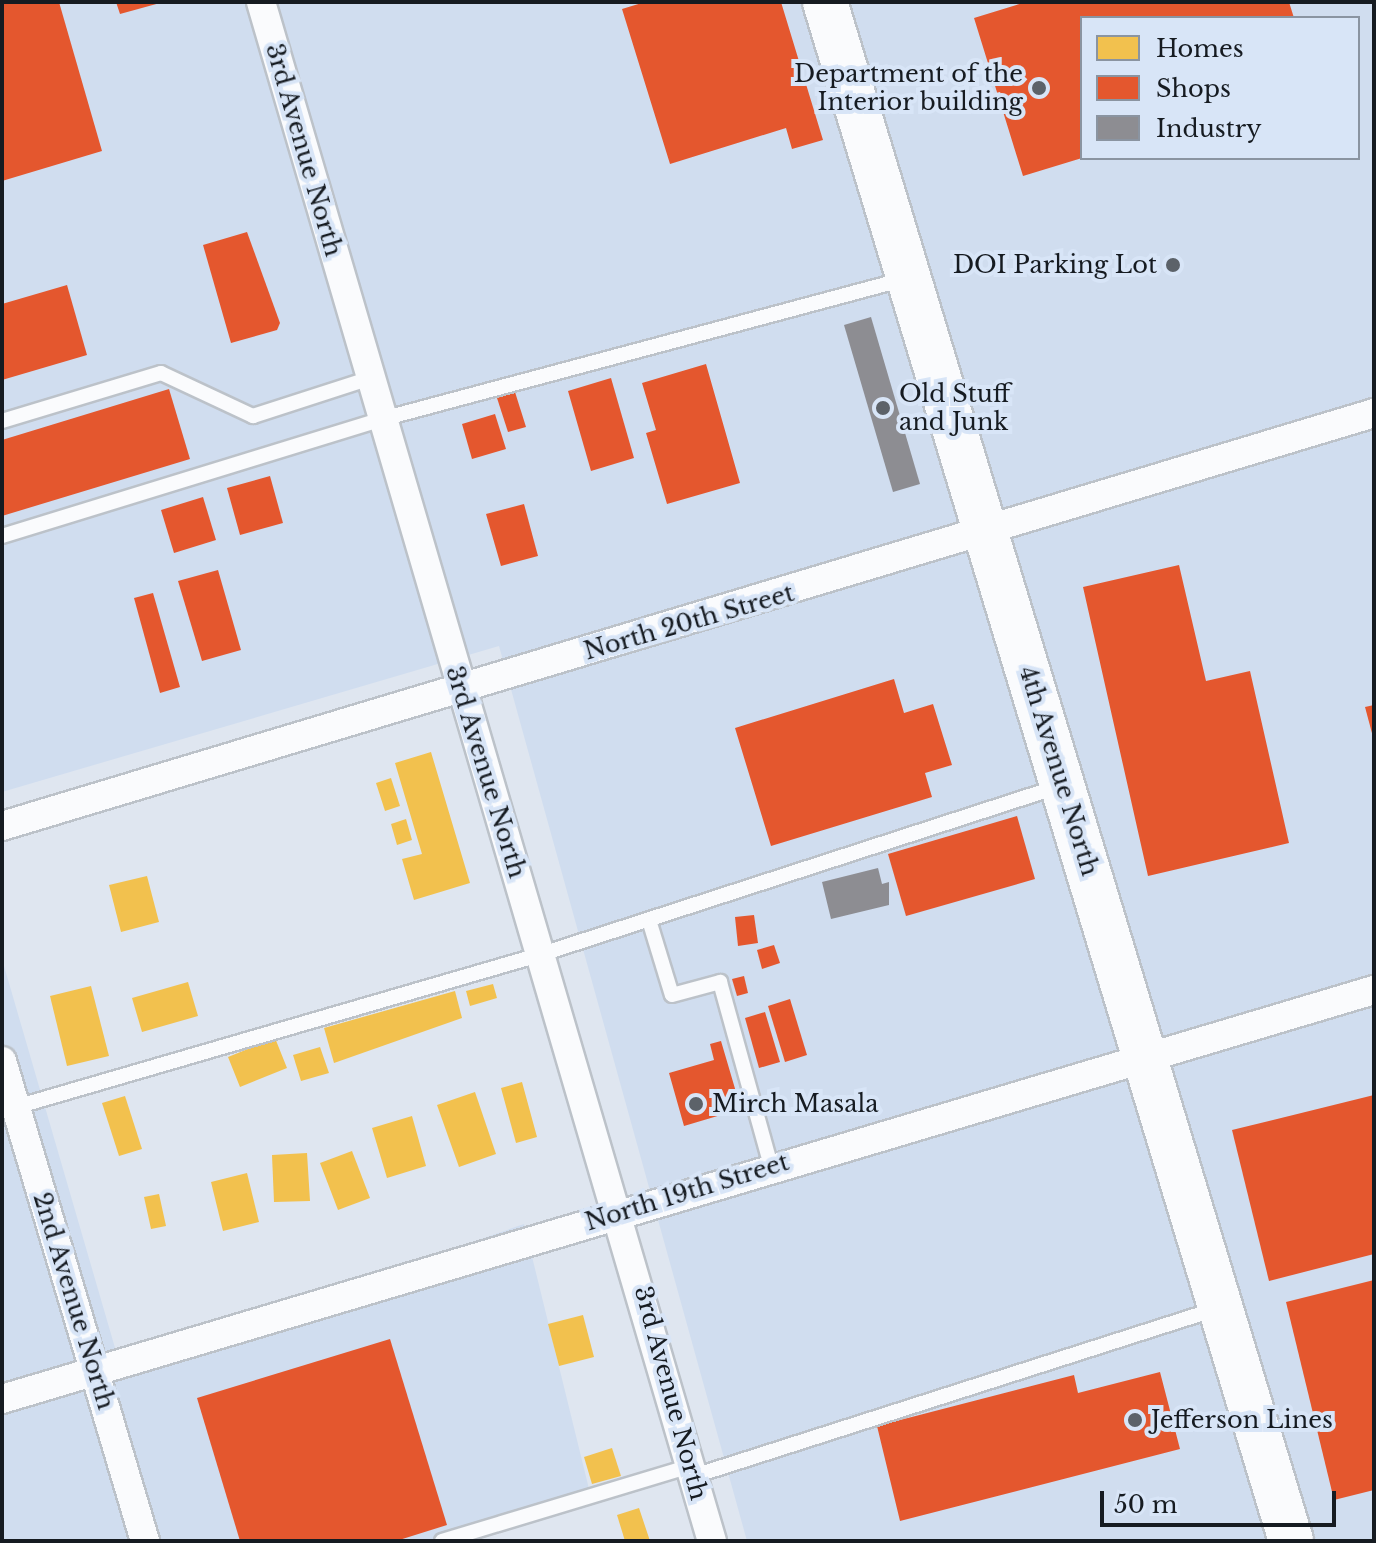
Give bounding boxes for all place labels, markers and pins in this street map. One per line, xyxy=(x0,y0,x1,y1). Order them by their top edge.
place label: Department of the Interior building xyxy=(794,60,1023,116)
marker: Department of the Interior building xyxy=(1030,79,1048,97)
place label: DOI Parking Lot xyxy=(953,251,1157,279)
marker: DOI Parking Lot xyxy=(1164,256,1182,274)
place label: Old Stuff and Junk xyxy=(899,380,1010,436)
marker: Old Stuff and Junk xyxy=(874,399,892,417)
place label: Mirch Masala xyxy=(712,1090,879,1118)
marker: Mirch Masala xyxy=(687,1095,705,1113)
place label: Jefferson Lines xyxy=(1151,1406,1333,1434)
marker: Jefferson Lines xyxy=(1126,1411,1144,1429)

